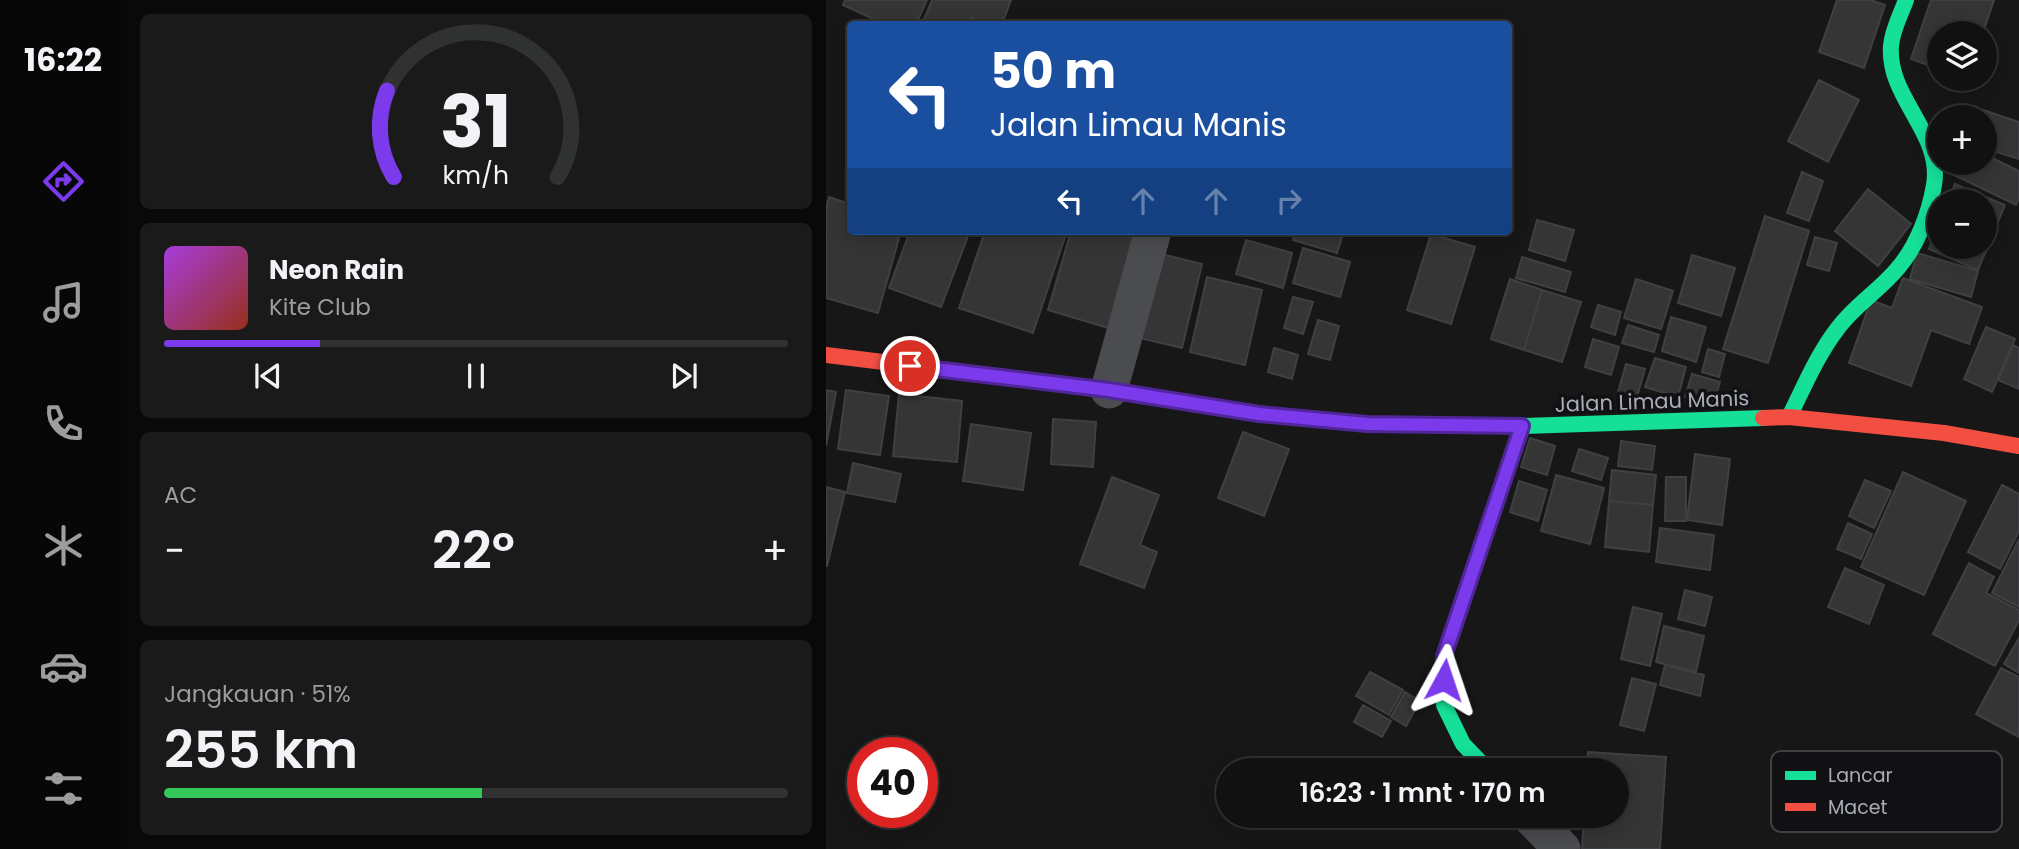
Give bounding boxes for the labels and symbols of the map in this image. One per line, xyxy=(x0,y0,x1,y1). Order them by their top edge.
pin xyxy=(880,336,940,396)
street label: Jalan Limau Manis xyxy=(1554,383,1750,419)
position arrow xyxy=(1407,643,1481,717)
speed limit sign: 40 xyxy=(847,737,938,828)
legend xyxy=(1771,751,2002,832)
text: Lancar xyxy=(1828,762,1893,789)
text: Macet xyxy=(1828,794,1888,821)

